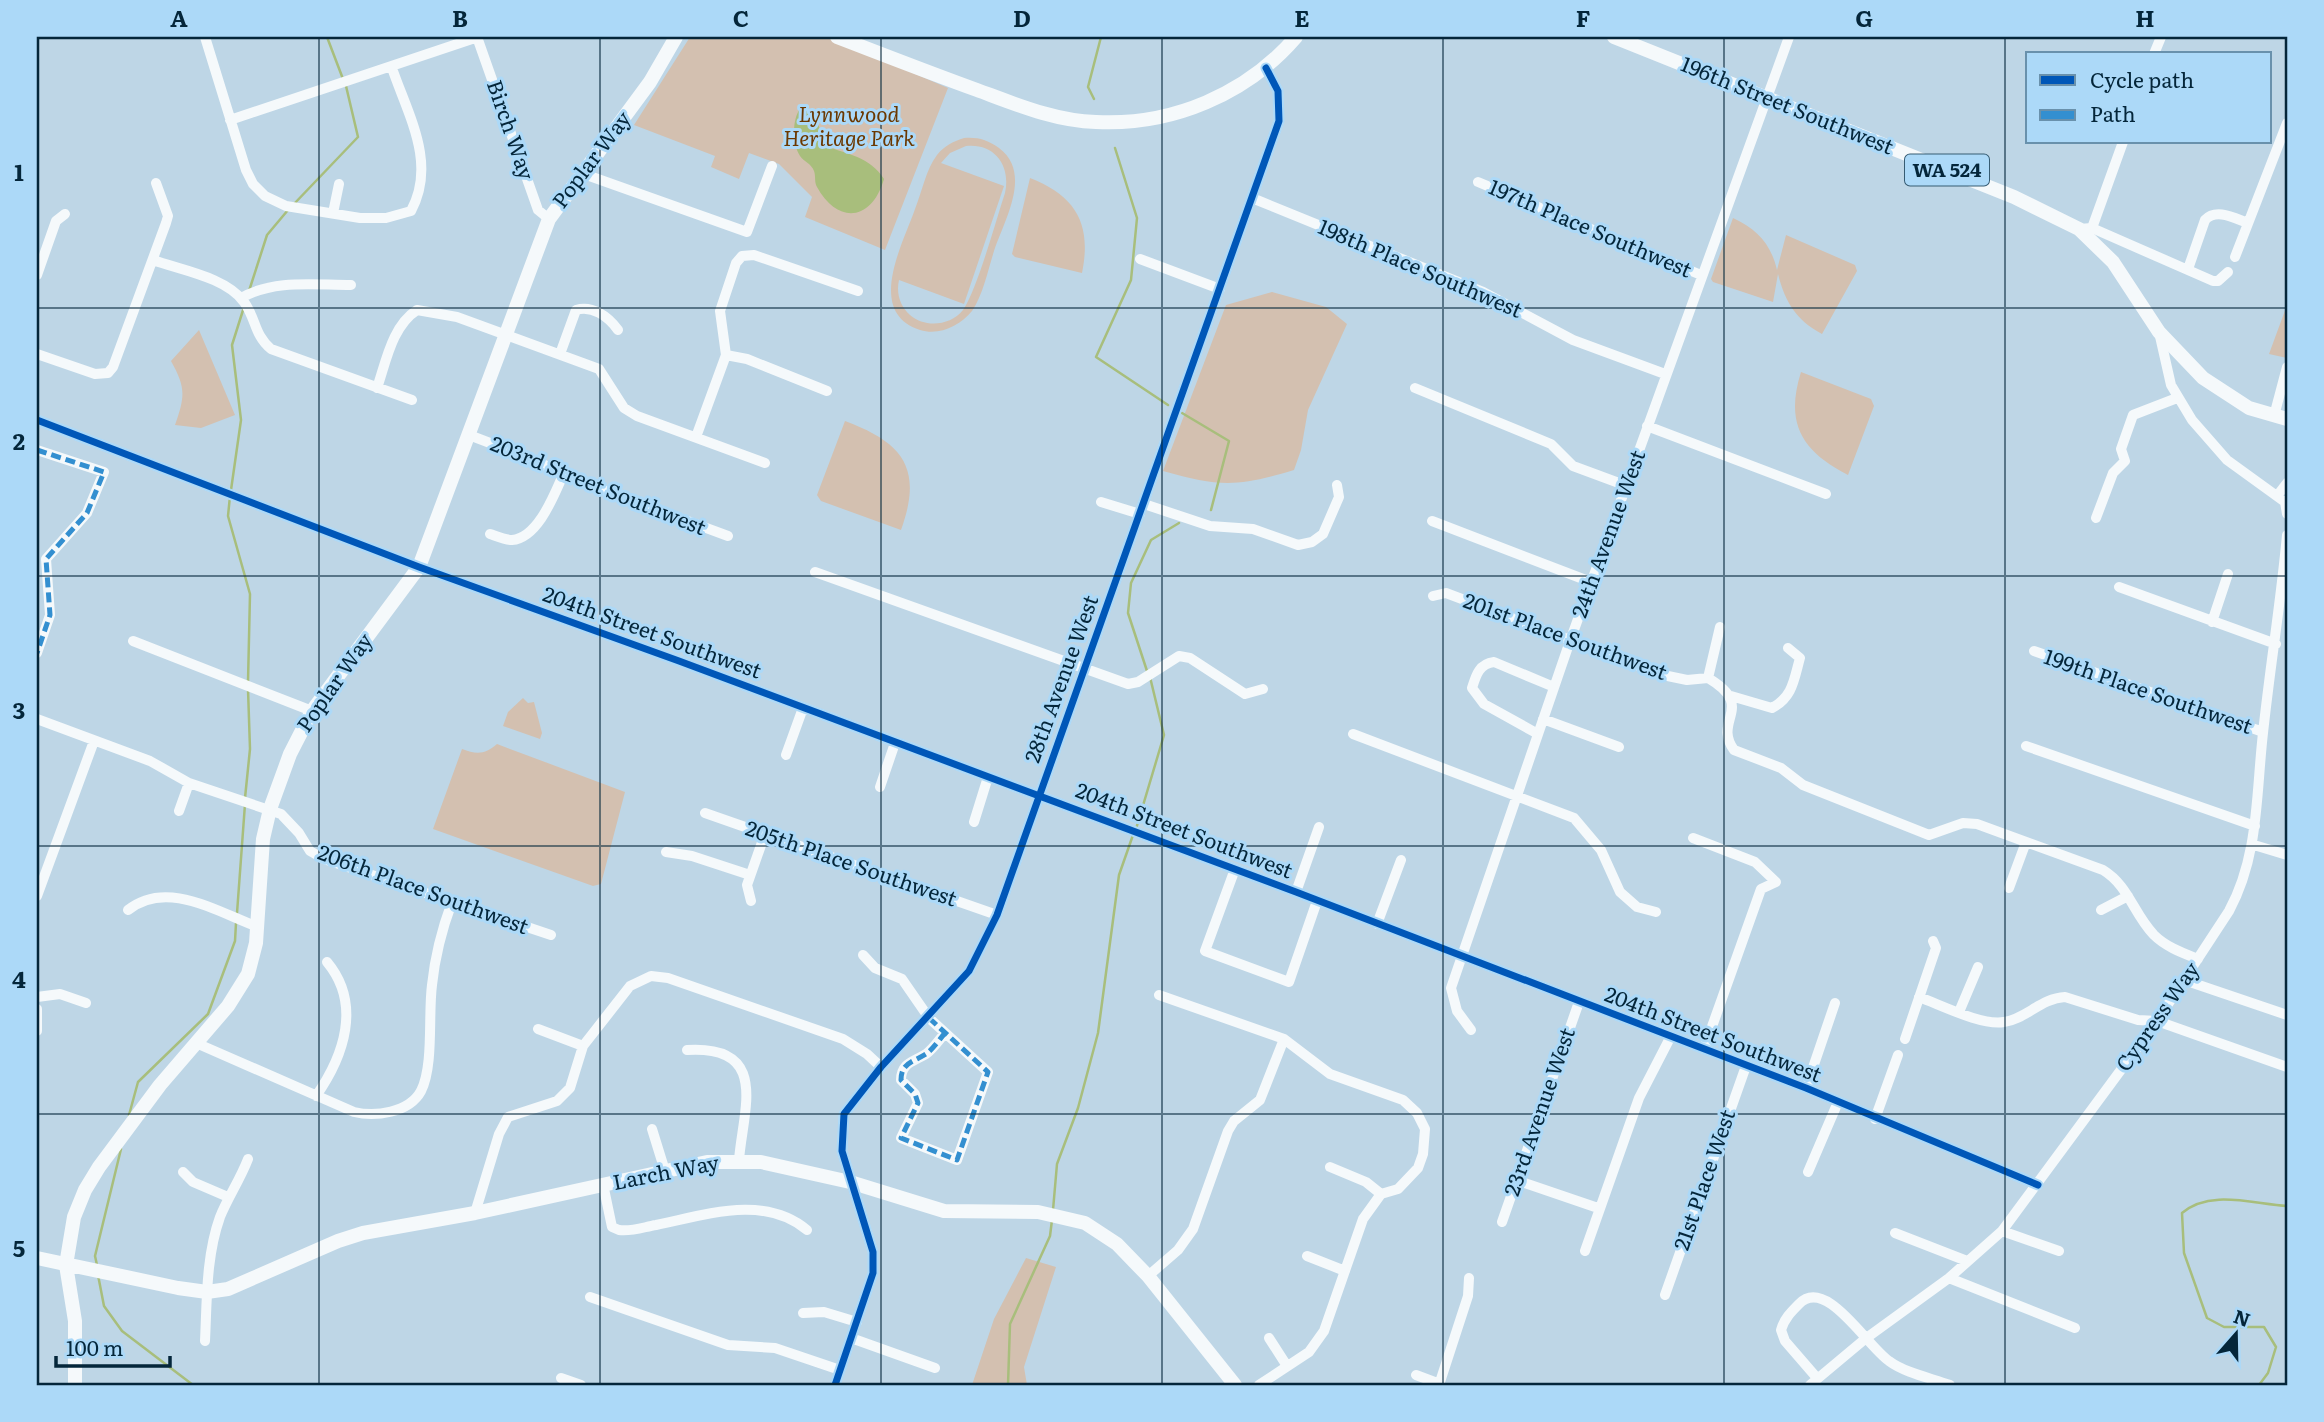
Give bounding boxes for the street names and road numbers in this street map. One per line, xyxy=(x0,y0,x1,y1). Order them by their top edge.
street label: 196th Street Southwest xyxy=(1677,47,1899,161)
street label: Birch Way xyxy=(481,75,544,184)
street label: Poplar Way xyxy=(543,103,637,214)
road number: WA 524 xyxy=(1905,154,1989,186)
street label: 197th Place Southwest xyxy=(1485,170,1698,284)
street label: 198th Place Southwest xyxy=(1314,210,1528,324)
street label: 203rd Street Southwest xyxy=(486,426,712,541)
street label: 24th Avenue West xyxy=(1562,445,1652,621)
street label: 204th Street Southwest xyxy=(539,577,767,685)
street label: 201st Place Southwest xyxy=(1460,583,1673,686)
street label: 28th Avenue West xyxy=(1015,590,1105,766)
street label: Poplar Way xyxy=(287,625,379,737)
street label: 199th Place Southwest xyxy=(2040,639,2258,740)
street label: 204th Street Southwest xyxy=(1072,773,1298,885)
street label: 205th Place Southwest xyxy=(742,811,962,913)
street label: 206th Place Southwest xyxy=(314,835,534,940)
street label: Cypress Way xyxy=(2107,954,2206,1077)
street label: 204th Street Southwest xyxy=(1601,977,1827,1089)
street label: 23rd Avenue West xyxy=(1494,1022,1581,1200)
street label: 21st Place West xyxy=(1664,1104,1741,1254)
street label: Larch Way xyxy=(610,1145,722,1196)

